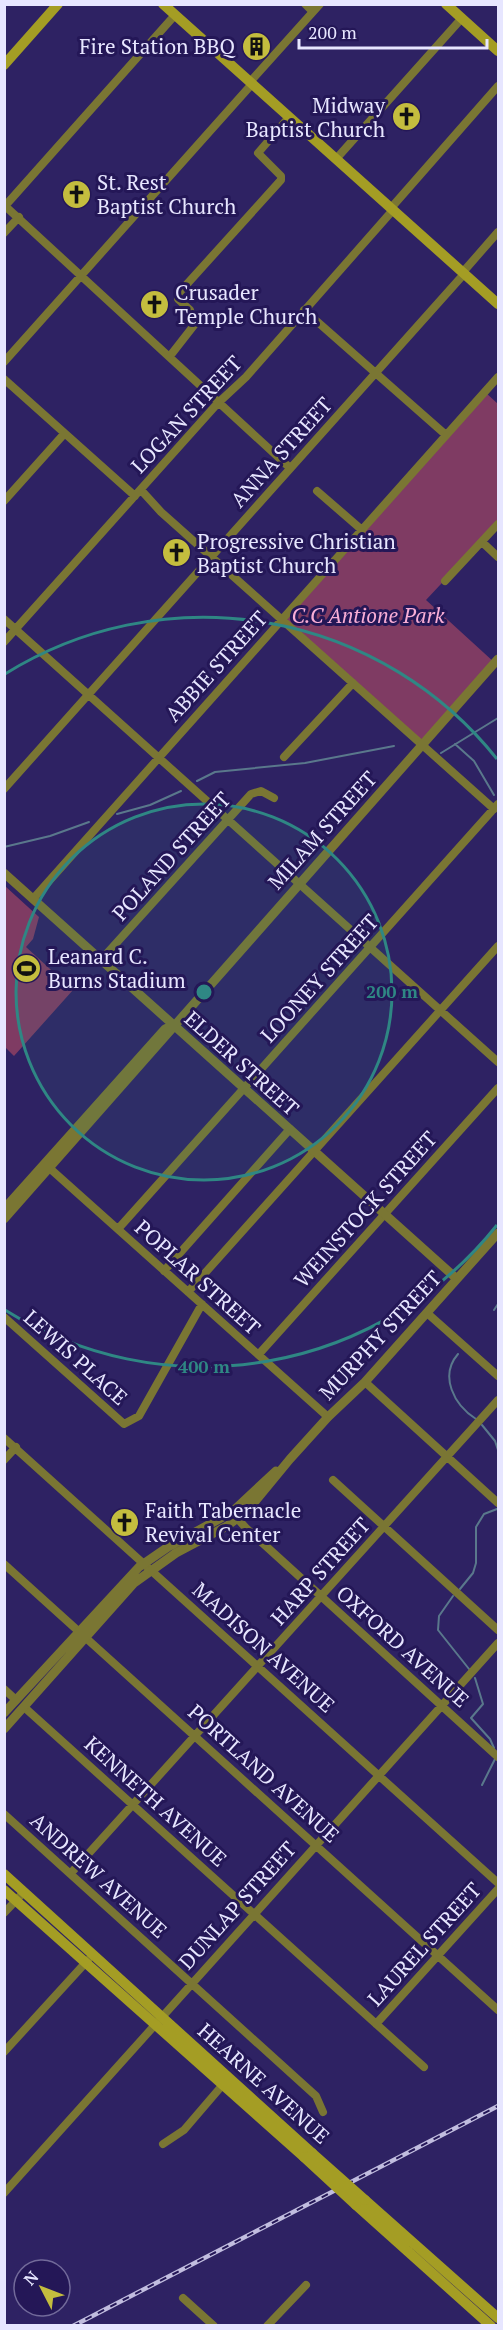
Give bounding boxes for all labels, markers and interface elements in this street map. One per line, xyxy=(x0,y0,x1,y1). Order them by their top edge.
scale bar xyxy=(299,12,486,50)
text: 200 m xyxy=(308,20,357,44)
building icon: Fire Station BBQ xyxy=(240,30,272,62)
place label: Fire Station BBQ xyxy=(79,32,235,60)
place label: Midway Baptist Church xyxy=(246,91,385,143)
church icon: Midway Baptist Church xyxy=(390,101,422,133)
place label: St. Rest Baptist Church xyxy=(97,168,236,220)
church icon: St. Rest Baptist Church xyxy=(60,178,92,210)
place label: Crusader Temple Church xyxy=(175,278,317,330)
church icon: Crusader Temple Church xyxy=(138,288,170,320)
street label: LOGAN STREET xyxy=(124,349,248,479)
street label: ANNA STREET xyxy=(224,391,338,513)
place label: Progressive Christian Baptist Church xyxy=(197,527,396,579)
church icon: Progressive Christian Baptist Church xyxy=(160,537,192,569)
park label: C.C Antione Park xyxy=(291,601,446,629)
street label: ABBIE STREET xyxy=(159,605,273,727)
street label: MILAM STREET xyxy=(261,765,383,895)
street label: POLAND STREET xyxy=(106,786,236,926)
street label: LOONEY STREET xyxy=(254,908,384,1048)
place label: Leanard C. Burns Stadium xyxy=(48,942,186,994)
sports icon: Leanard C. Burns Stadium xyxy=(11,952,43,984)
text: 200 m xyxy=(366,979,418,1003)
centre of rings xyxy=(194,982,214,1002)
street label: ELDER STREET xyxy=(179,1004,305,1122)
street label: WEINSTOCK STREET xyxy=(287,1125,443,1293)
street label: POPLAR STREET xyxy=(129,1213,267,1341)
street label: MURPHY STREET xyxy=(313,1264,447,1406)
street label: LEWIS PLACE xyxy=(18,1303,134,1411)
text: 400 m xyxy=(178,1354,230,1378)
place label: Faith Tabernacle Revival Center xyxy=(145,1496,301,1548)
church icon: Faith Tabernacle Revival Center xyxy=(108,1506,140,1538)
street label: HARP STREET xyxy=(264,1511,376,1631)
street label: MADISON AVENUE xyxy=(187,1576,341,1718)
street label: OXFORD AVENUE xyxy=(331,1579,475,1713)
street label: PORTLAND AVENUE xyxy=(182,1698,346,1848)
street label: KENNETH AVENUE xyxy=(79,1730,233,1872)
street label: ANDREW AVENUE xyxy=(25,1806,173,1944)
street label: DUNLAP STREET xyxy=(172,1835,302,1975)
street label: LAUREL STREET xyxy=(361,1876,487,2012)
street label: HEARNE AVENUE xyxy=(192,2016,336,2150)
north arrow xyxy=(12,2258,72,2318)
text: N xyxy=(19,2266,43,2290)

